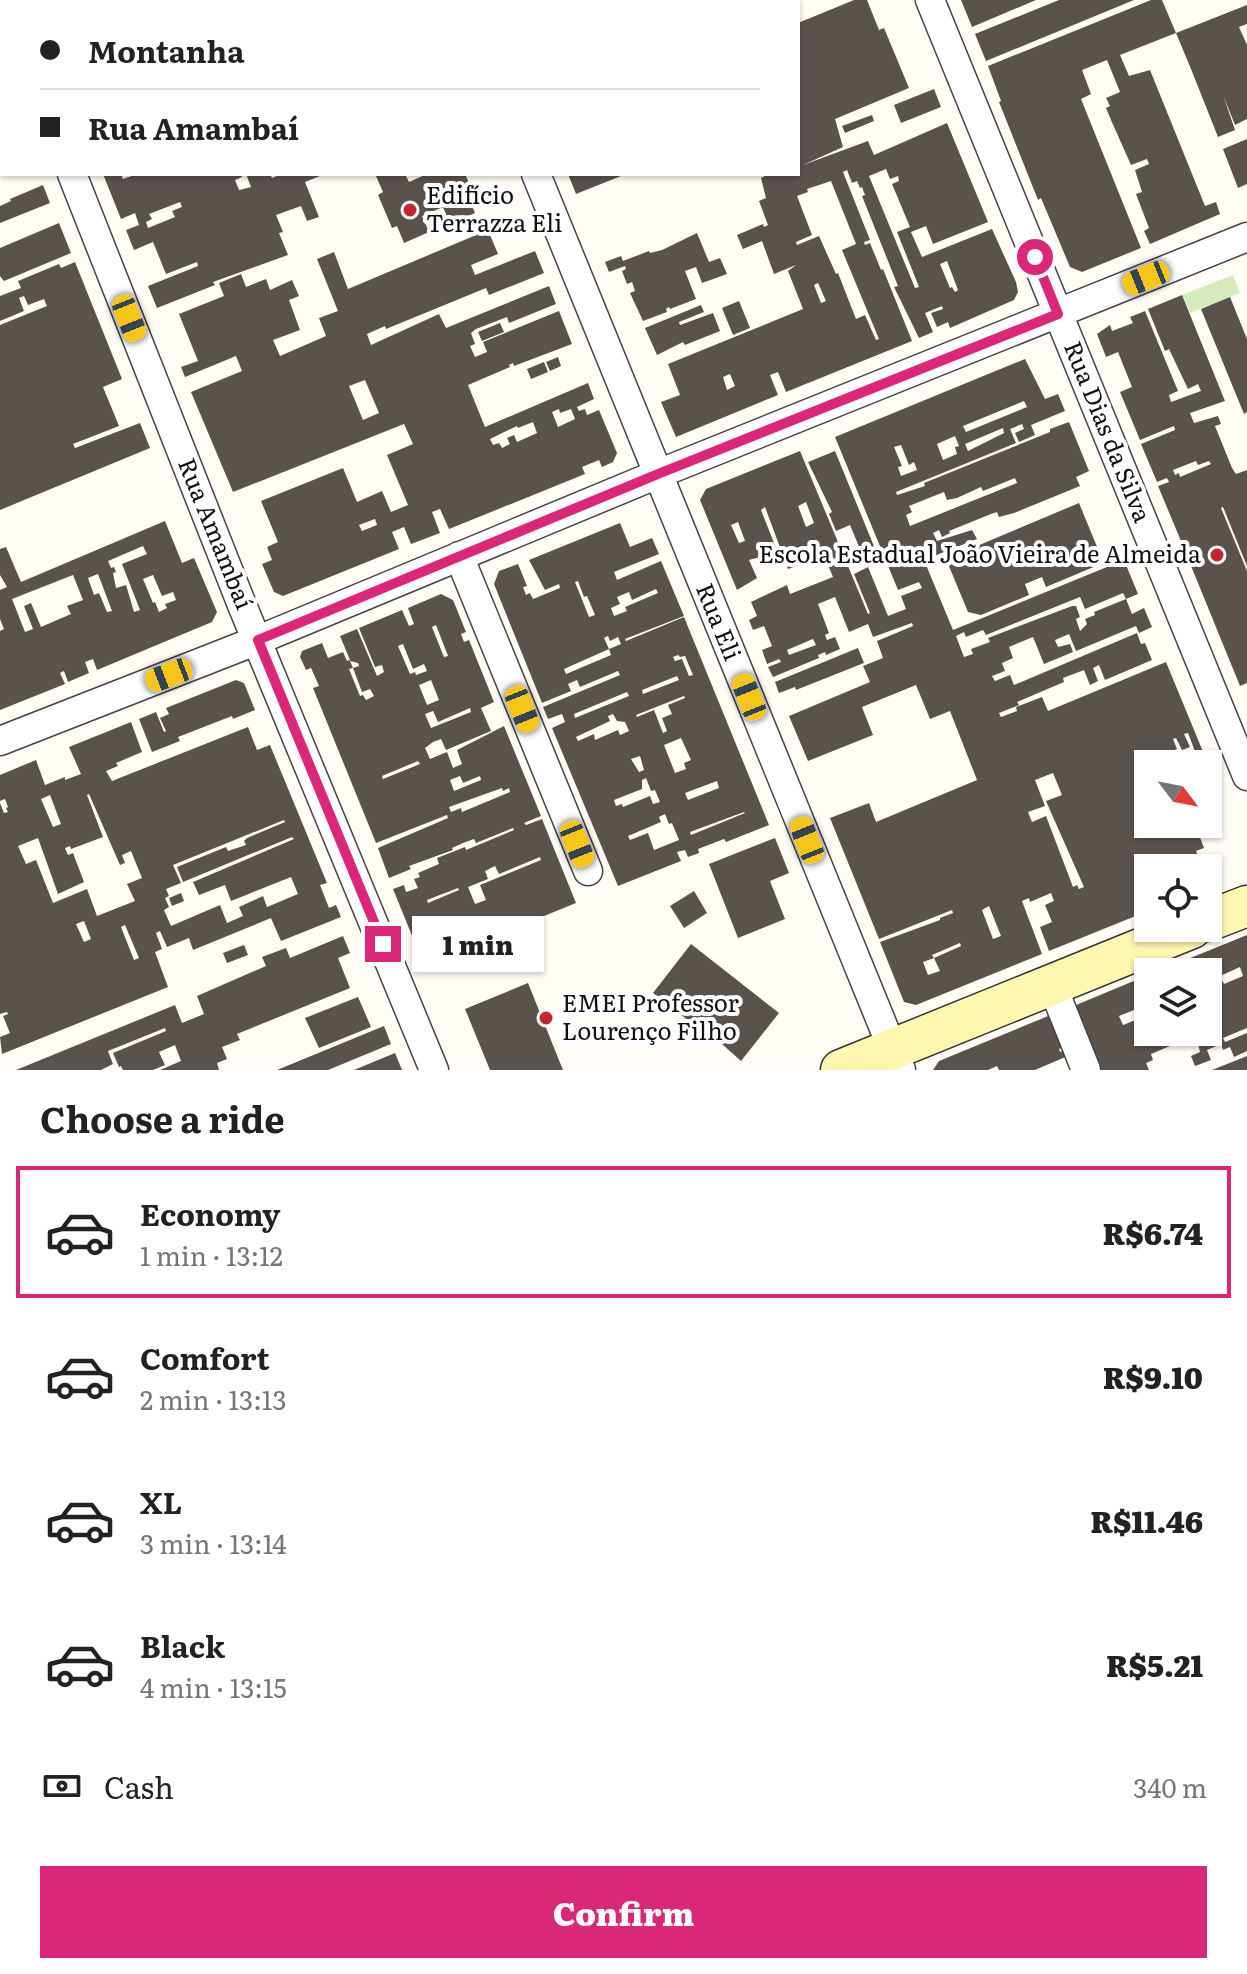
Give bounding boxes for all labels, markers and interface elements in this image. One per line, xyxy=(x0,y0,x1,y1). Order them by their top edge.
text: Montanha xyxy=(88,28,245,72)
text: Rua Amambaí xyxy=(88,105,299,149)
place label: Edifício Terrazza Eli xyxy=(426,176,562,239)
marker: Edifício Terrazza Eli xyxy=(401,201,419,219)
route start xyxy=(1017,239,1053,275)
car xyxy=(1119,258,1173,298)
car xyxy=(109,291,149,345)
street label: Rua Dias da Silva xyxy=(1057,335,1162,527)
street label: Rua Amambaí xyxy=(171,452,264,614)
place label: Escola Estadual João Vieira de Almeida xyxy=(759,535,1201,570)
marker: Escola Estadual João Vieira de Almeida xyxy=(1208,546,1226,564)
street label: Rua Eli xyxy=(689,577,752,665)
car xyxy=(142,655,196,695)
car xyxy=(729,670,769,724)
car xyxy=(502,682,542,736)
north arrow xyxy=(1134,750,1222,838)
map controls xyxy=(1134,750,1222,1046)
car xyxy=(787,813,827,867)
car xyxy=(557,817,597,871)
button: locate xyxy=(1134,854,1222,942)
callout: 1 min xyxy=(411,916,543,972)
text: 1 min xyxy=(443,924,513,963)
route end xyxy=(365,926,401,962)
button: layers xyxy=(1134,958,1222,1046)
place label: EMEI Professor Lourenço Filho xyxy=(562,984,740,1047)
marker: EMEI Professor Lourenço Filho xyxy=(537,1009,555,1027)
text: Choose a ride xyxy=(40,1091,285,1144)
text: Economy xyxy=(140,1191,280,1235)
icon: car xyxy=(44,1196,116,1268)
text: R$6.74 xyxy=(1103,1210,1203,1254)
text: 1 min · 13:12 xyxy=(140,1235,283,1274)
text: Comfort xyxy=(140,1335,270,1379)
icon: car xyxy=(44,1340,116,1412)
text: R$9.10 xyxy=(1103,1354,1203,1398)
text: 2 min · 13:13 xyxy=(140,1379,287,1418)
text: XL xyxy=(140,1479,182,1523)
icon: car xyxy=(44,1484,116,1556)
text: R$11.46 xyxy=(1090,1498,1203,1542)
text: 3 min · 13:14 xyxy=(140,1523,287,1562)
text: Black xyxy=(140,1623,225,1667)
icon: car xyxy=(44,1628,116,1700)
text: R$5.21 xyxy=(1106,1642,1203,1686)
text: 4 min · 13:15 xyxy=(140,1667,287,1706)
icon: cash xyxy=(40,1764,84,1808)
text: Cash xyxy=(104,1764,174,1808)
text: 340 m xyxy=(1133,1767,1207,1806)
button: Confirm xyxy=(40,1866,1207,1958)

